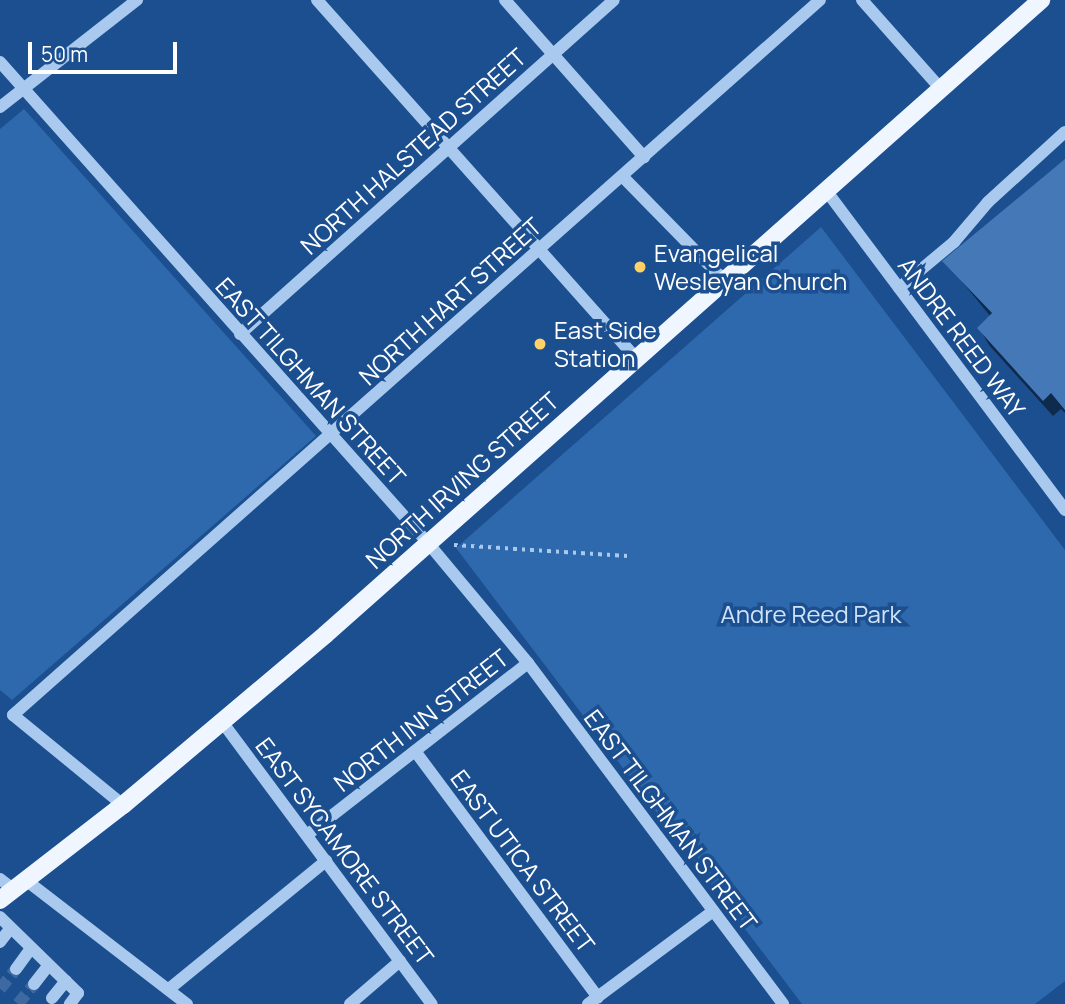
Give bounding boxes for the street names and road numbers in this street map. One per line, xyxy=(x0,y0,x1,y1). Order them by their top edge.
street label: NORTH HALSTEAD STREET xyxy=(294,42,532,260)
street label: NORTH HART STREET xyxy=(353,211,547,391)
street label: ANDRE REED WAY xyxy=(893,251,1031,423)
street label: EAST TILGHMAN STREET xyxy=(210,271,412,491)
street label: NORTH IRVING STREET xyxy=(360,386,564,574)
street label: NORTH INN STREET xyxy=(328,643,514,797)
street label: EAST TILGHMAN STREET xyxy=(578,704,764,936)
street label: EAST SYCAMORE STREET xyxy=(250,731,440,971)
street label: EAST UTICA STREET xyxy=(445,764,601,958)

